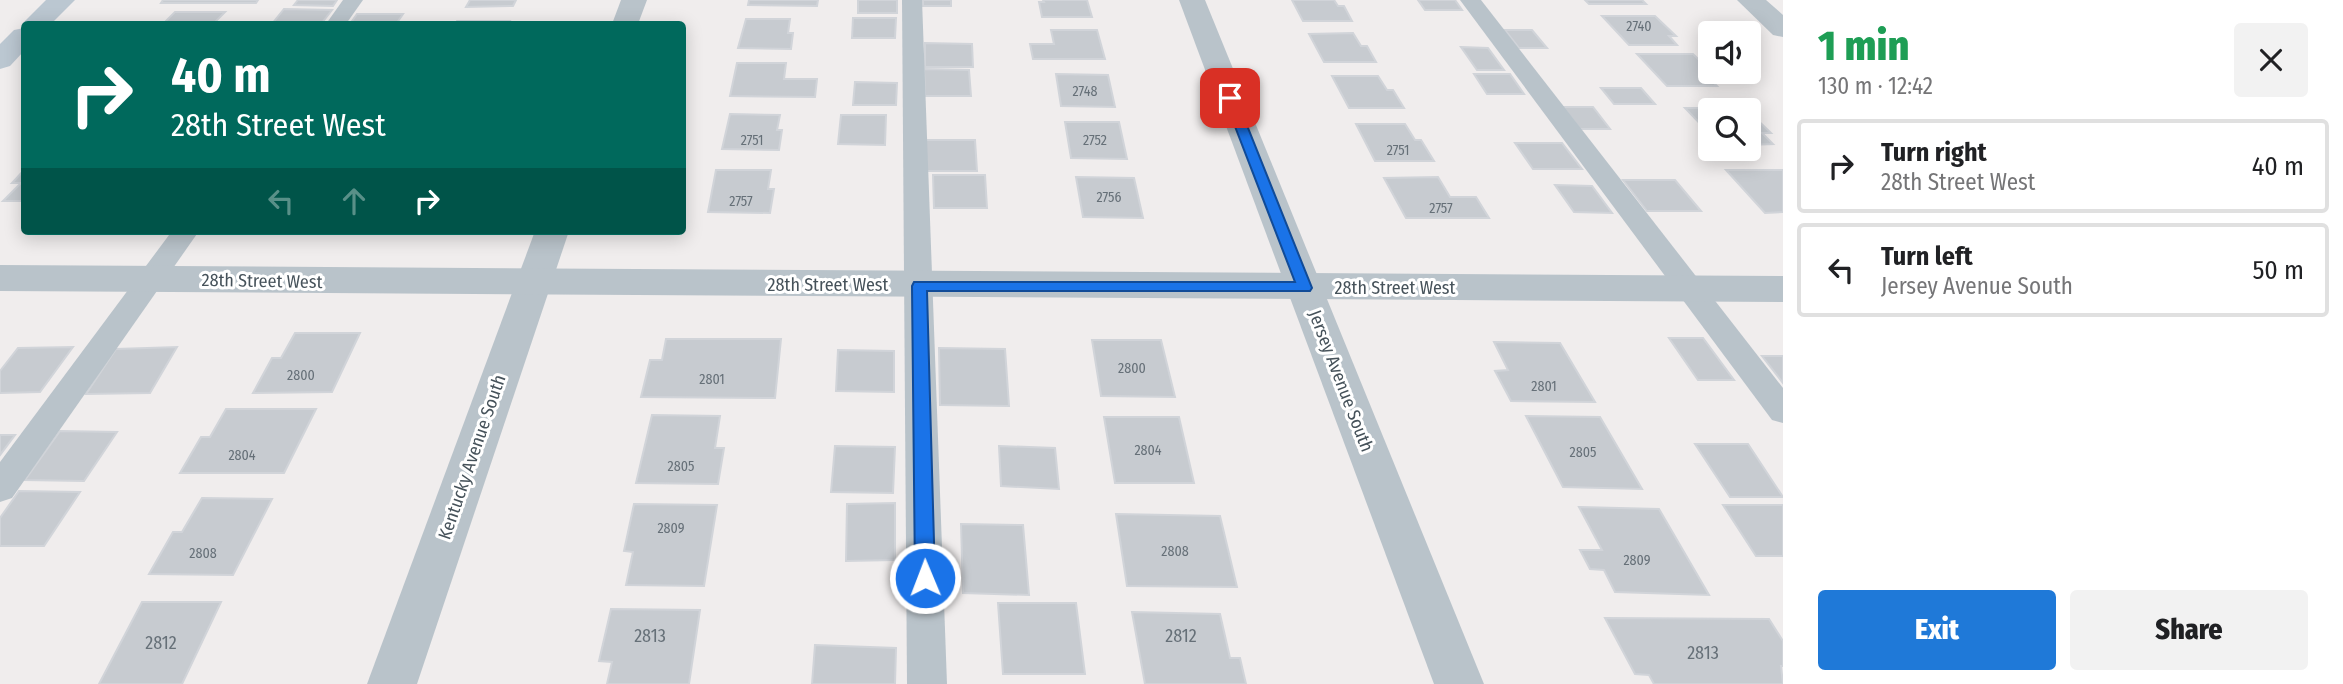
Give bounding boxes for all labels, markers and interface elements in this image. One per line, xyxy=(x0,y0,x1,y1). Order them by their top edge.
house number: 2740 xyxy=(1626,18,1652,35)
map controls xyxy=(1698,21,1761,161)
button: sound xyxy=(1698,21,1761,84)
text: 1 min xyxy=(1818,21,1909,71)
button: close xyxy=(2234,23,2308,97)
text: 40 m xyxy=(171,46,271,105)
icon: right xyxy=(56,49,147,140)
pin xyxy=(1200,68,1260,128)
text: 130 m · 12:42 xyxy=(1818,72,1933,100)
icon: arrive xyxy=(1211,79,1249,117)
house number: 2748 xyxy=(1072,83,1098,100)
button: search xyxy=(1698,98,1761,161)
text: 28th Street West xyxy=(171,106,386,144)
house number: 2751 xyxy=(741,132,763,149)
house number: 2752 xyxy=(1083,132,1107,149)
text: Turn right xyxy=(1881,137,1987,168)
house number: 2751 xyxy=(1387,142,1409,159)
icon: right xyxy=(1822,147,1860,185)
text: 40 m xyxy=(2252,151,2304,182)
text: 28th Street West xyxy=(1881,168,2035,196)
icon: left xyxy=(262,182,300,220)
icon: ahead xyxy=(335,182,373,220)
icon: right xyxy=(408,182,446,220)
house number: 2756 xyxy=(1097,189,1122,206)
house number: 2757 xyxy=(729,193,753,210)
house number: 2757 xyxy=(1429,200,1453,217)
text: Turn left xyxy=(1881,241,1973,272)
icon: left xyxy=(1822,251,1860,289)
text: 50 m xyxy=(2252,255,2304,286)
street label: 28th Street West xyxy=(201,269,323,293)
text: Jersey Avenue South xyxy=(1881,272,2073,300)
street label: 28th Street West xyxy=(768,274,889,296)
street label: 28th Street West xyxy=(1335,277,1456,299)
street label: Jersey Avenue South xyxy=(1304,307,1378,455)
house number: 2800 xyxy=(1118,360,1146,377)
house number: 2800 xyxy=(287,367,315,384)
house number: 2801 xyxy=(699,371,725,388)
street label: Kentucky Avenue South xyxy=(433,372,511,542)
house number: 2801 xyxy=(1531,378,1557,395)
house number: 2804 xyxy=(1134,442,1162,459)
house number: 2805 xyxy=(1570,444,1596,461)
house number: 2804 xyxy=(228,447,256,464)
house number: 2805 xyxy=(668,458,694,475)
house number: 2809 xyxy=(657,520,685,537)
position arrow xyxy=(888,541,962,615)
house number: 2808 xyxy=(1161,543,1189,560)
house number: 2808 xyxy=(189,545,217,562)
house number: 2809 xyxy=(1623,552,1651,569)
button: Exit xyxy=(1818,590,2056,670)
button: Share xyxy=(2070,590,2308,670)
house number: 2813 xyxy=(634,625,666,647)
house number: 2812 xyxy=(1165,625,1197,647)
house number: 2812 xyxy=(145,632,177,654)
house number: 2813 xyxy=(1687,642,1719,664)

